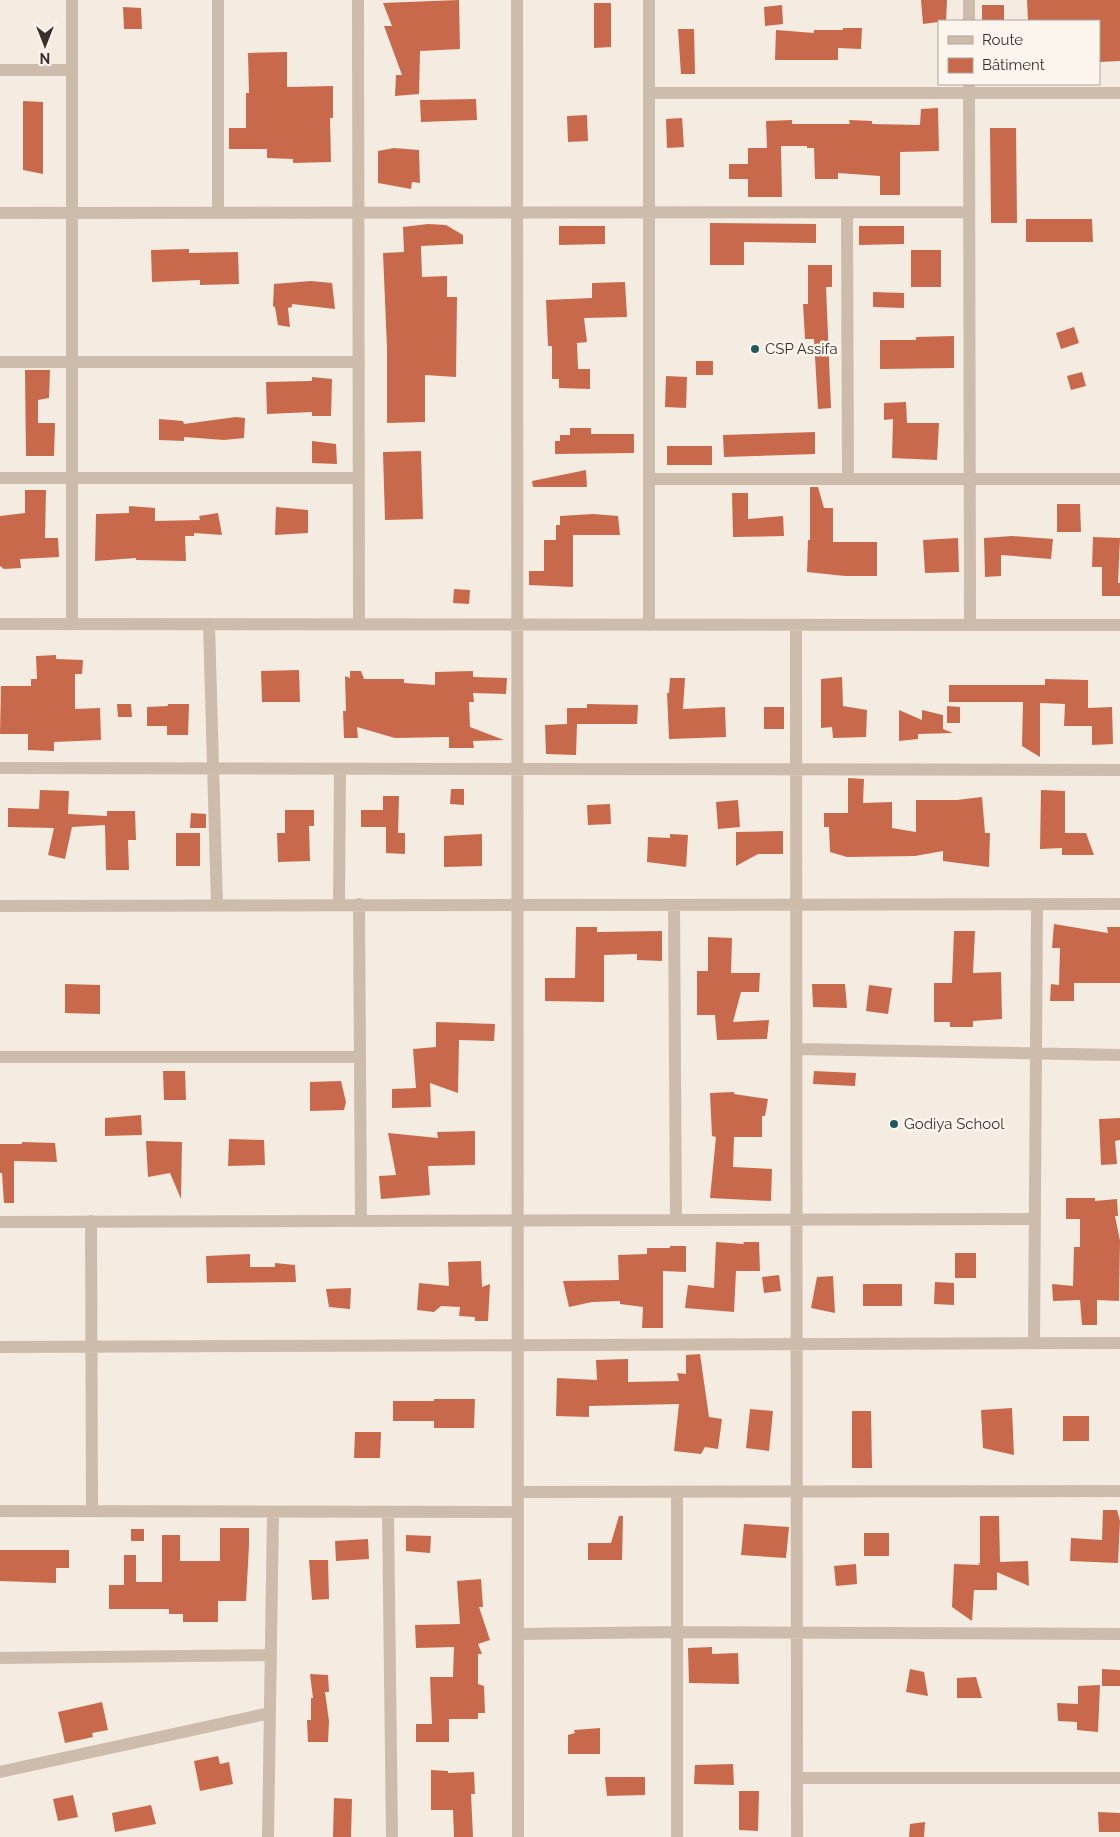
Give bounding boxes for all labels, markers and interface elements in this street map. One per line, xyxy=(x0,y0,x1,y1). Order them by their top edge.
north arrow xyxy=(20,20,70,70)
legend xyxy=(938,20,1100,85)
text: Route xyxy=(982,31,1023,49)
text: N xyxy=(40,50,50,66)
text: Bâtiment xyxy=(982,56,1045,74)
place label: CSP Assifa xyxy=(765,340,838,358)
marker: CSP Assifa xyxy=(749,343,761,355)
place label: Godiya School xyxy=(904,1115,1005,1133)
marker: Godiya School xyxy=(888,1118,900,1130)

